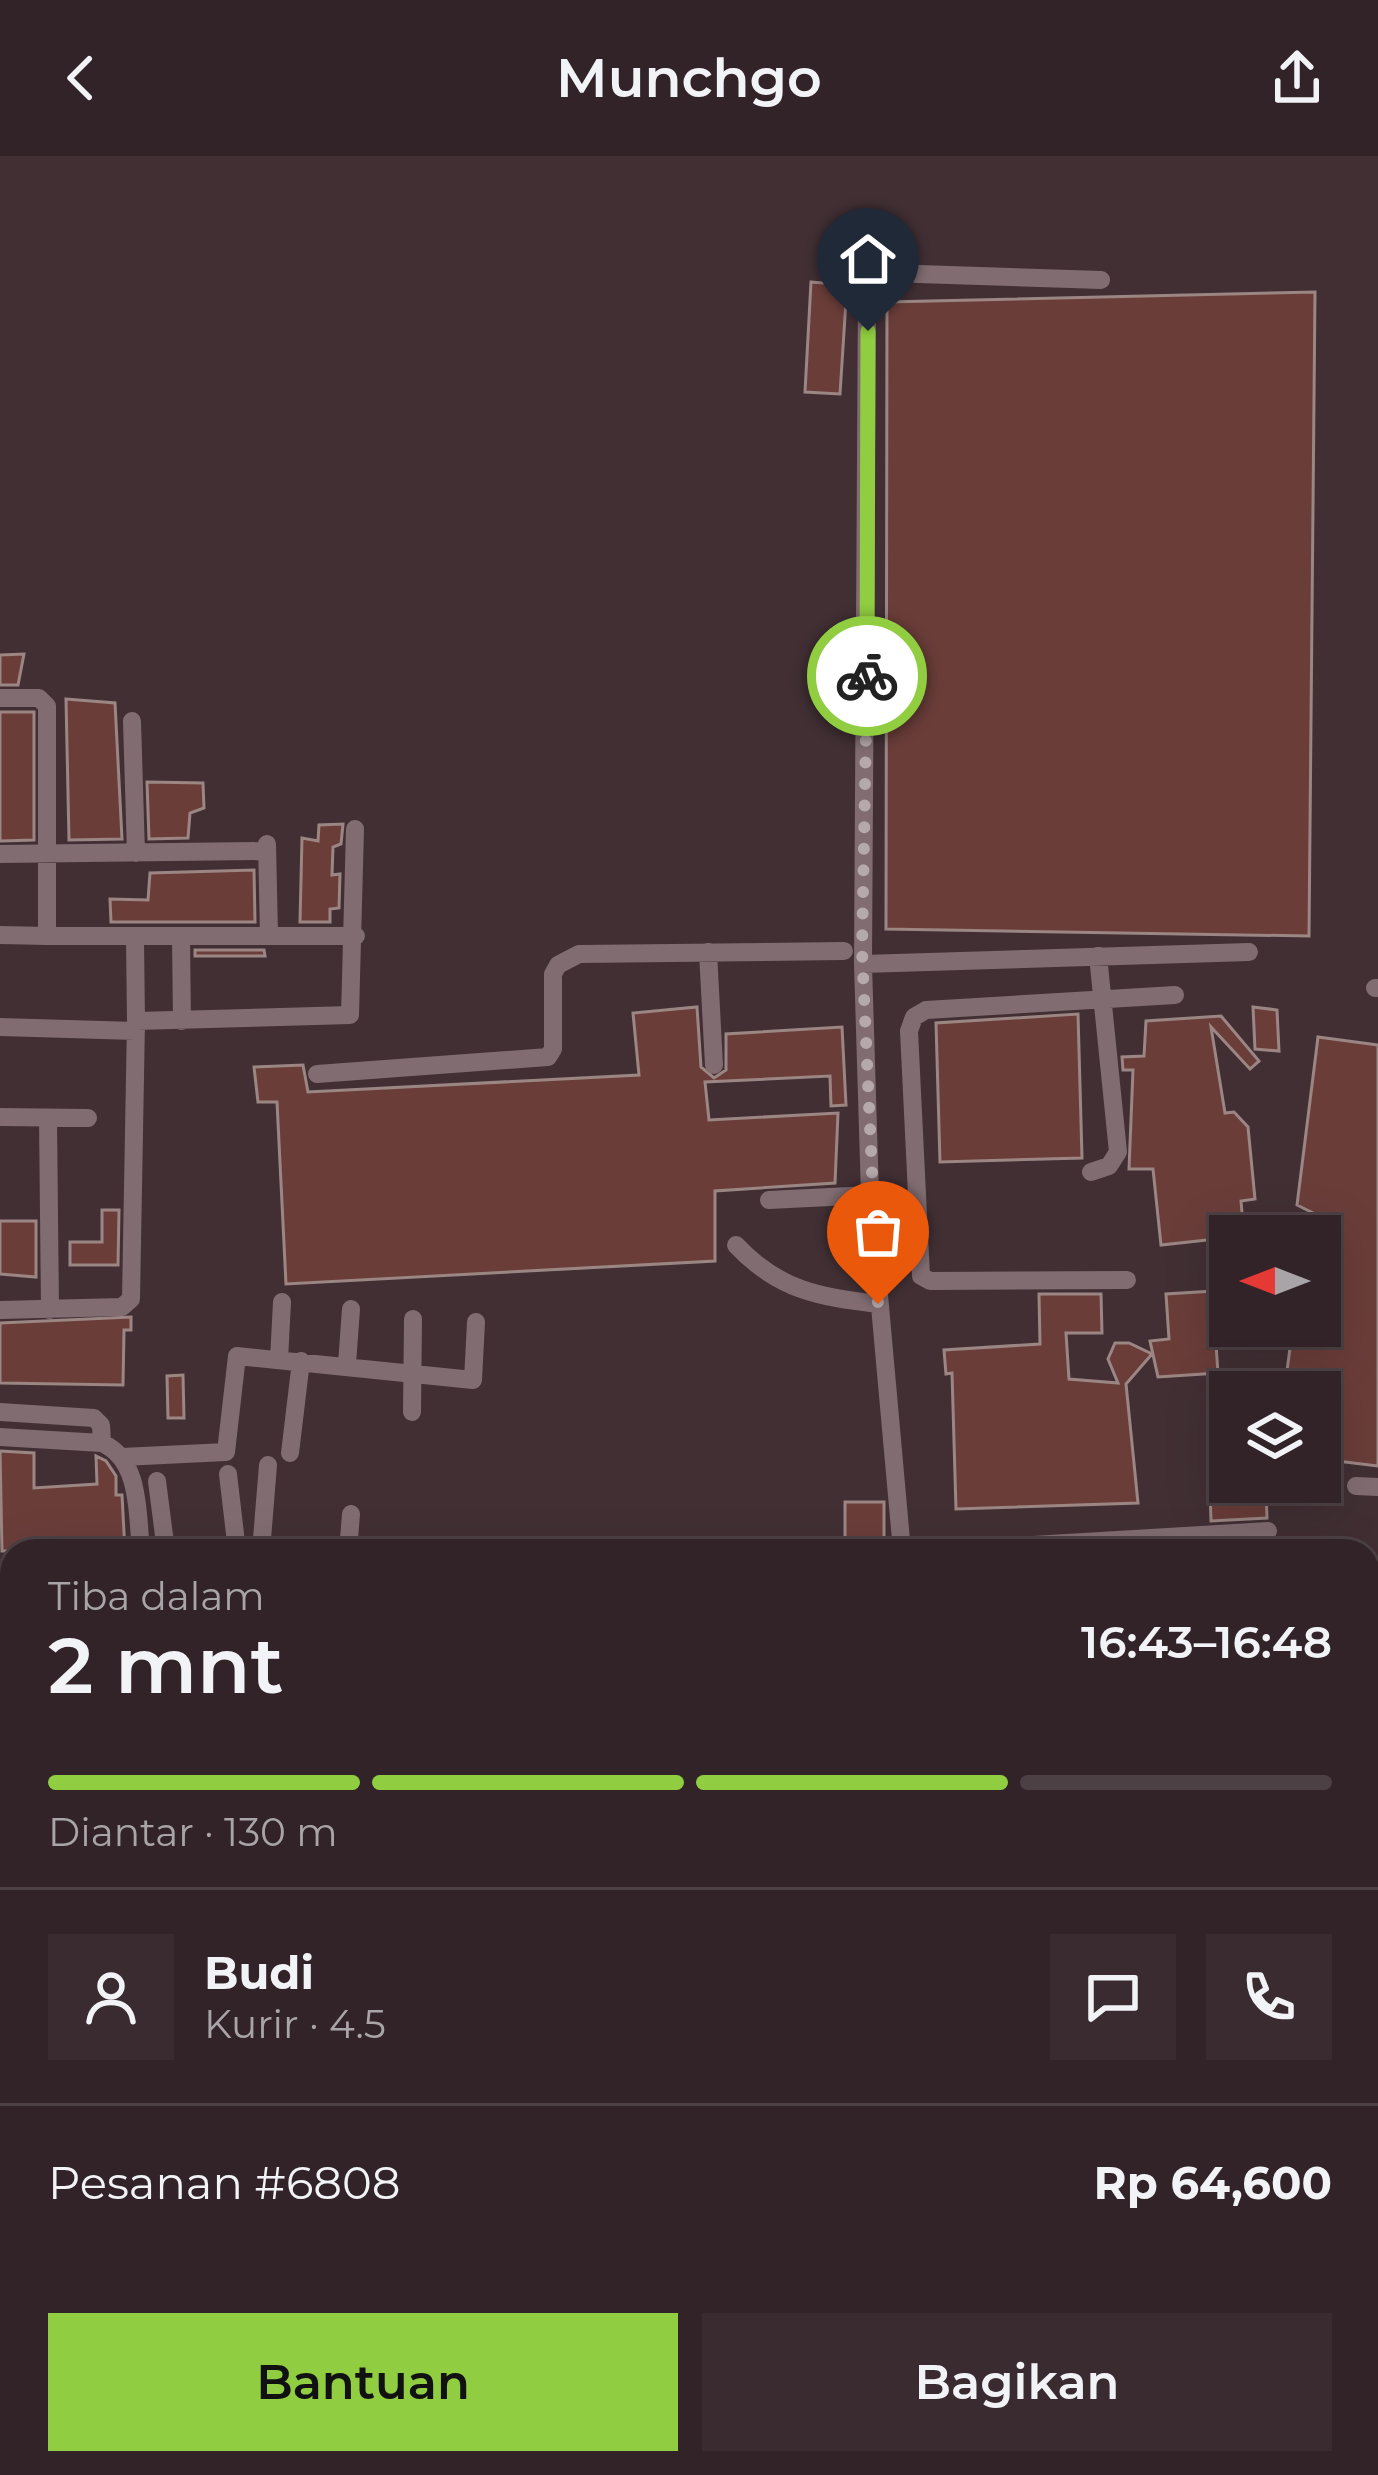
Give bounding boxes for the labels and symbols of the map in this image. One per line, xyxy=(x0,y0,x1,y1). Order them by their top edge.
pin xyxy=(817,208,919,331)
courier xyxy=(807,616,927,736)
pin xyxy=(827,1181,929,1304)
north arrow xyxy=(1209,1215,1341,1347)

